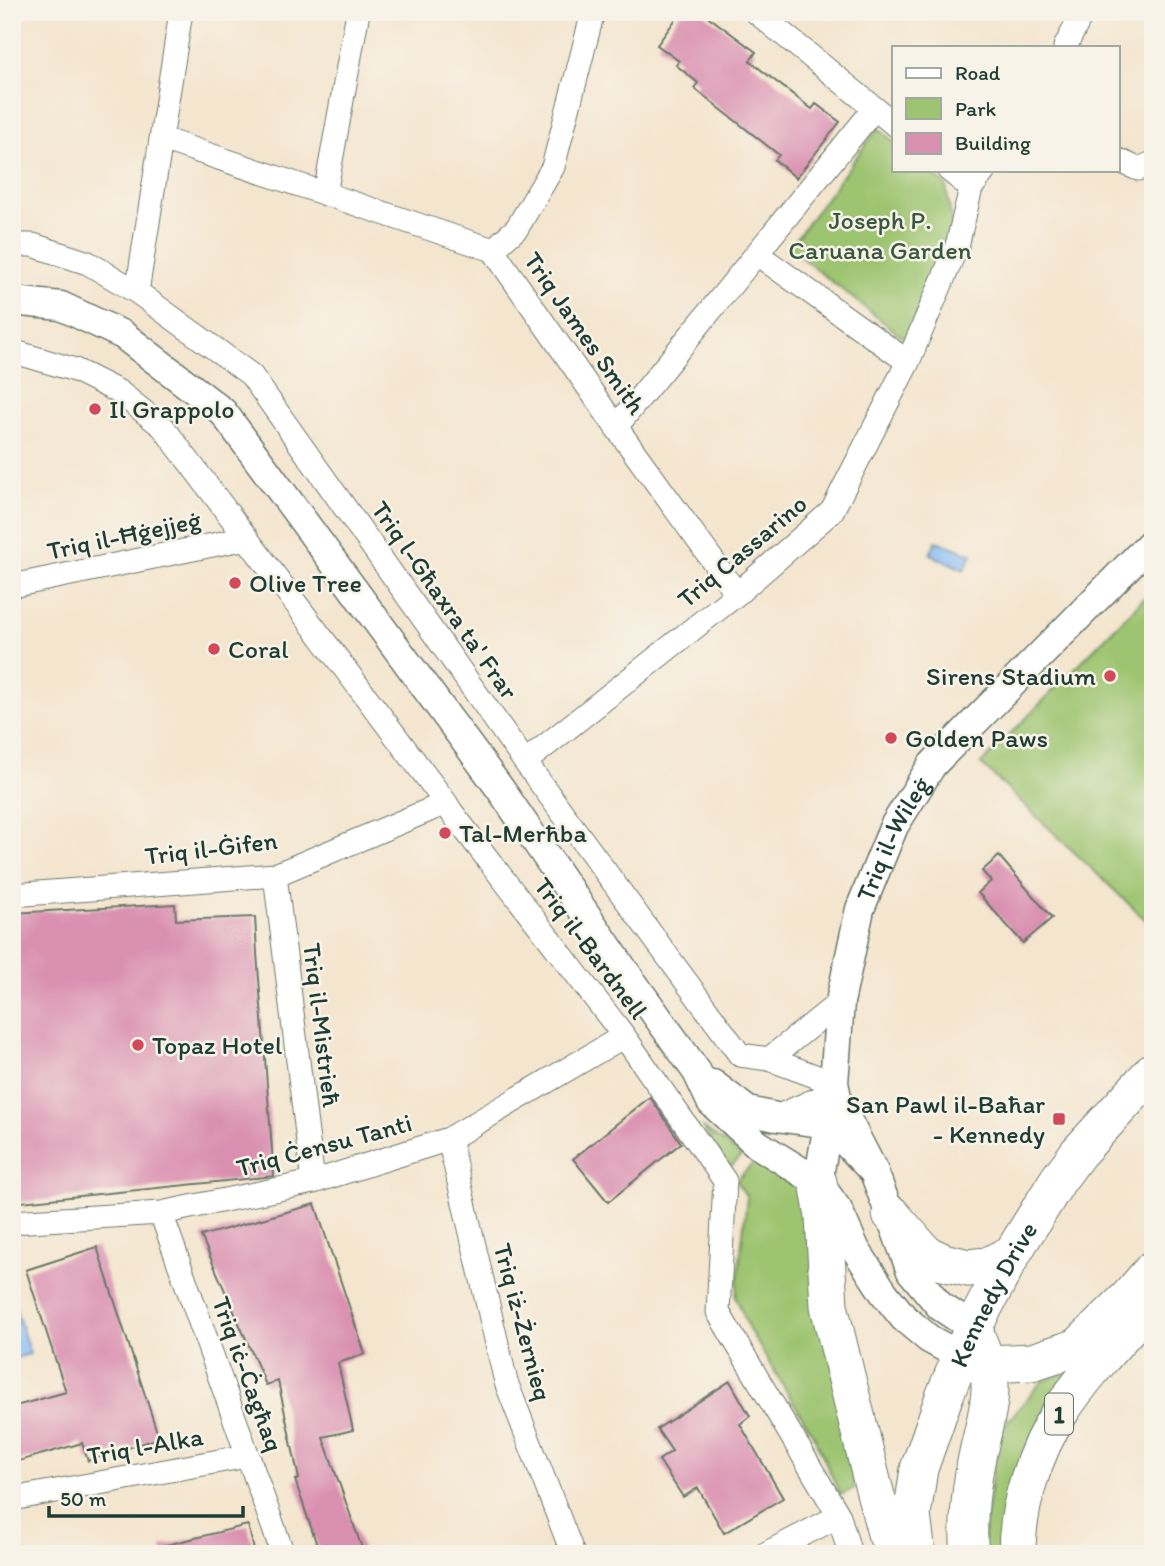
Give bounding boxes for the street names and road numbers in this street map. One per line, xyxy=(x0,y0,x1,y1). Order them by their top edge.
street label: Triq James Smith xyxy=(517,245,653,421)
street label: Triq Cassarino xyxy=(671,487,813,615)
street label: Triq l-Għaxra ta' Frar xyxy=(365,495,525,705)
street label: Triq il-Ħġejjeġ xyxy=(44,503,204,567)
street label: Triq il-Wileġ xyxy=(849,770,937,906)
street label: Triq il-Ġifen xyxy=(143,824,279,872)
street label: Triq il-Bardnell xyxy=(527,871,655,1025)
street label: Triq il-Mistrieħ xyxy=(296,941,348,1110)
street label: Triq Ċensu Tanti xyxy=(233,1106,415,1184)
street label: Kennedy Drive xyxy=(942,1215,1044,1372)
street label: Triq iż-Żernieq xyxy=(487,1240,559,1404)
street label: Triq iċ-Ċagħaq xyxy=(205,1292,291,1456)
road number: 1 xyxy=(1045,1394,1073,1434)
street label: Triq l-Alka xyxy=(84,1420,206,1472)

